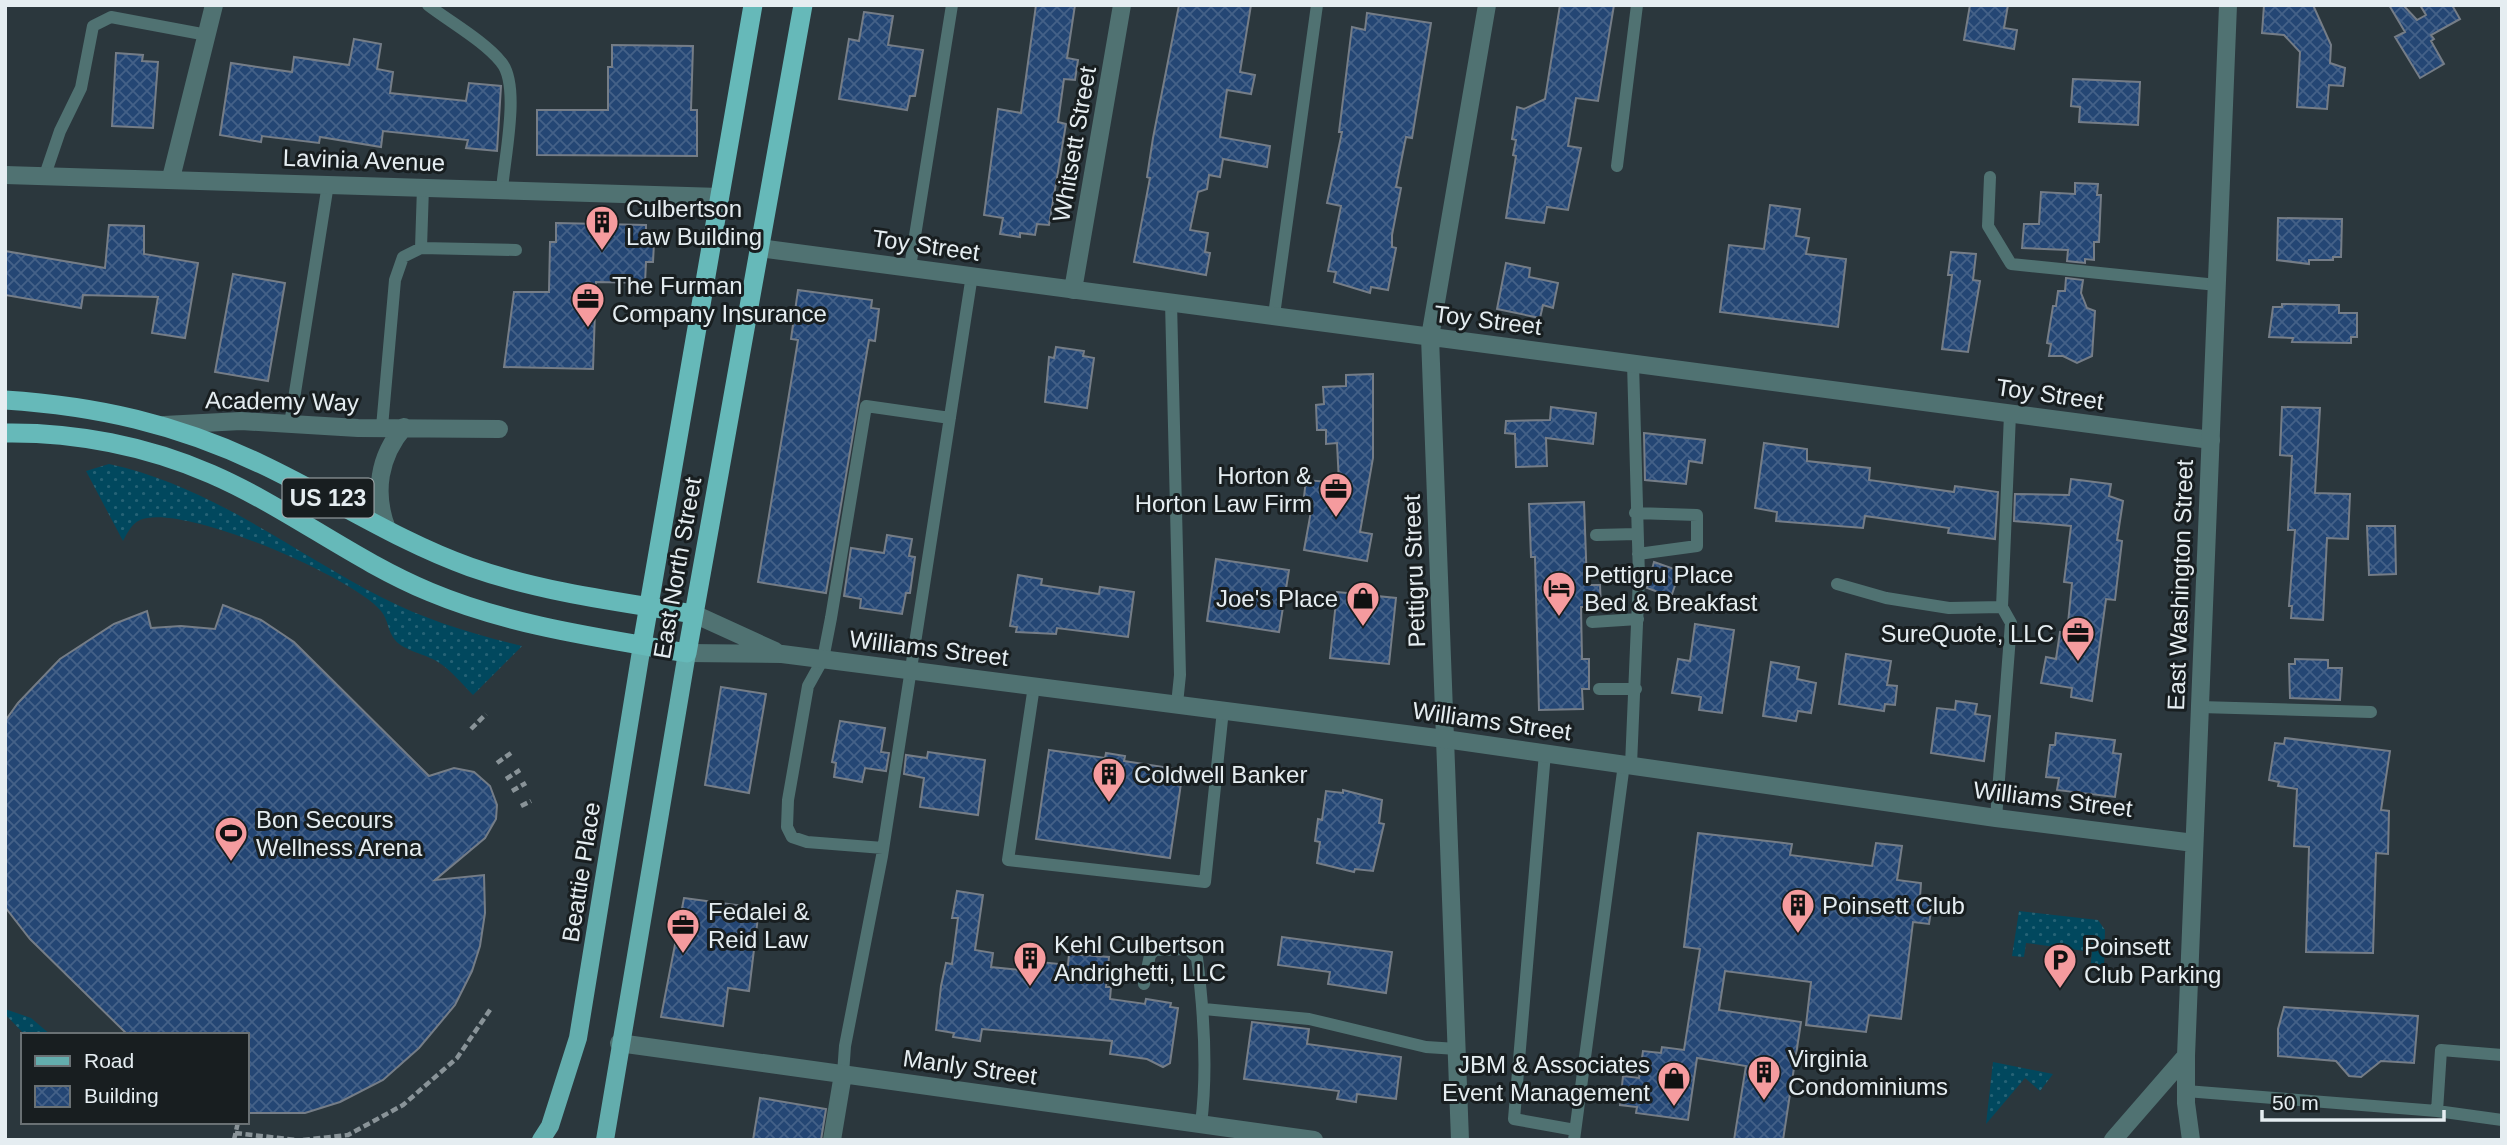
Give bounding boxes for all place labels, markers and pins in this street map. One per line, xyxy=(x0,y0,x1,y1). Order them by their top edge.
place label: Culbertson Law Building xyxy=(626,195,762,250)
building icon: Culbertson Law Building xyxy=(583,203,621,252)
place label: The Furman Company Insurance xyxy=(612,272,827,327)
office icon: The Furman Company Insurance xyxy=(569,280,607,329)
place label: Horton & Horton Law Firm xyxy=(1135,462,1312,517)
office icon: Horton & Horton Law Firm xyxy=(1317,470,1355,519)
place label: Pettigru Place Bed & Breakfast xyxy=(1584,561,1758,616)
hotel icon: Pettigru Place Bed & Breakfast xyxy=(1540,569,1578,618)
shop icon: Joe's Place xyxy=(1344,579,1382,628)
place label: Joe's Place xyxy=(1216,585,1338,612)
office icon: SureQuote, LLC xyxy=(2059,614,2097,663)
place label: SureQuote, LLC xyxy=(1881,620,2054,647)
building icon: Coldwell Banker xyxy=(1090,755,1128,804)
place label: Coldwell Banker xyxy=(1134,761,1307,788)
place label: Bon Secours Wellness Arena xyxy=(256,806,423,861)
sports icon: Bon Secours Wellness Arena xyxy=(212,814,250,863)
building icon: Poinsett Club xyxy=(1779,886,1817,935)
place label: Poinsett Club xyxy=(1822,892,1965,919)
place label: Fedalei & Reid Law xyxy=(708,898,809,953)
office icon: Fedalei & Reid Law xyxy=(664,906,702,955)
place label: Kehl Culbertson Andrighetti, LLC xyxy=(1054,931,1226,986)
place label: Poinsett Club Parking xyxy=(2084,933,2221,988)
building icon: Kehl Culbertson Andrighetti, LLC xyxy=(1011,939,1049,988)
parking icon: Poinsett Club Parking xyxy=(2041,941,2079,990)
place label: Virginia Condominiums xyxy=(1788,1045,1948,1100)
place label: JBM & Associates Event Management xyxy=(1442,1051,1650,1106)
building icon: Virginia Condominiums xyxy=(1745,1053,1783,1102)
shop icon: JBM & Associates Event Management xyxy=(1655,1059,1693,1108)

